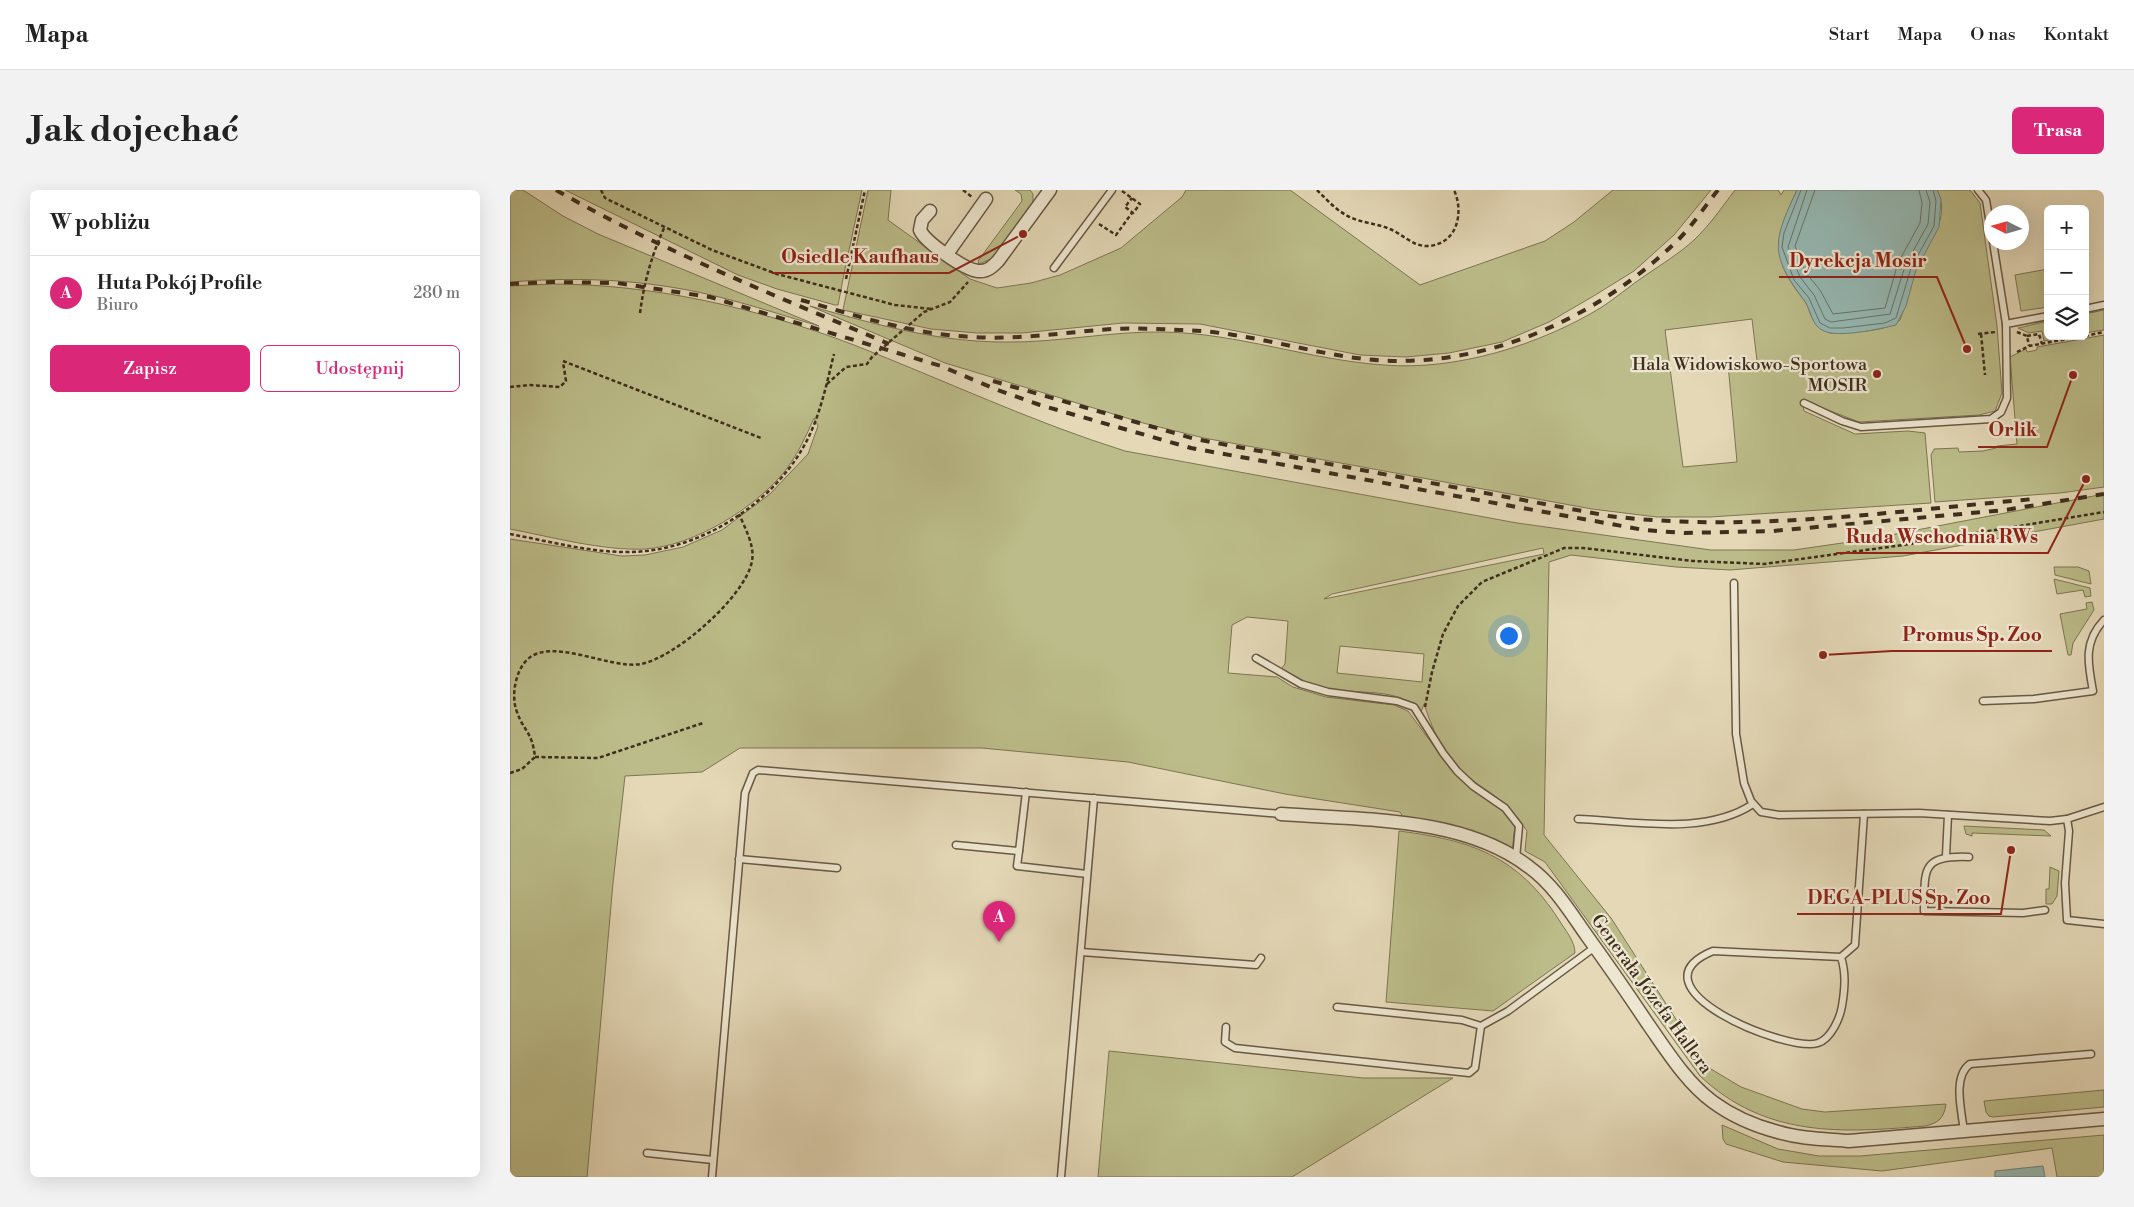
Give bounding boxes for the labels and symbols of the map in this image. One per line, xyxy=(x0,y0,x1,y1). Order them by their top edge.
north arrow xyxy=(1984,205,2029,250)
callout: Osiedle Kaufhaus xyxy=(772,239,949,273)
callout: Dyrekcja Mosir xyxy=(1779,243,1937,277)
text: Osiedle Kaufhaus xyxy=(781,245,939,269)
text: Dyrekcja Mosir xyxy=(1789,249,1927,273)
place label: Hala Widowiskowo-Sportowa MOSIR xyxy=(1632,353,1868,397)
marker: Hala Widowiskowo-Sportowa MOSIR xyxy=(1871,368,1883,380)
callout: Orlik xyxy=(1978,413,2047,447)
text: Orlik xyxy=(1989,418,2038,442)
callout: Ruda Wschodnia RWs xyxy=(1836,519,2048,553)
text: Ruda Wschodnia RWs xyxy=(1846,525,2038,549)
callout: Promus Sp. Zoo xyxy=(1892,617,2052,651)
your location xyxy=(1496,623,1522,649)
text: Promus Sp. Zoo xyxy=(1902,623,2042,647)
callout: DEGA-PLUS Sp. Zoo xyxy=(1797,880,2001,914)
text: DEGA-PLUS Sp. Zoo xyxy=(1807,886,1991,910)
pin: A xyxy=(983,901,1015,942)
street label: Generała Józefa Hallera xyxy=(1586,910,1718,1079)

